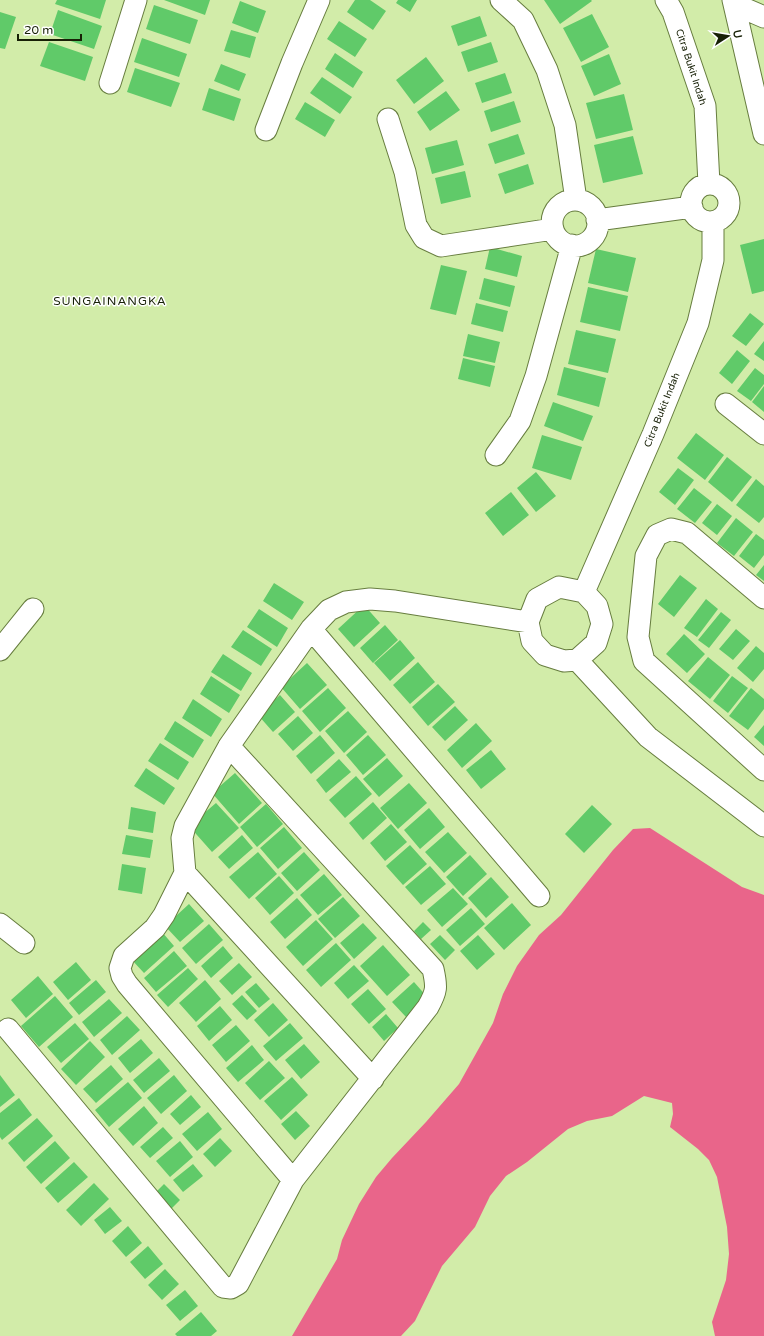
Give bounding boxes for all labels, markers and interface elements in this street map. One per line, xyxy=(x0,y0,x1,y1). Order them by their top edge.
scale bar xyxy=(18,16,81,42)
north arrow xyxy=(708,16,748,56)
text: 20 m xyxy=(24,23,53,37)
street label: Citra Bukit Indah xyxy=(673,27,709,107)
text: U xyxy=(730,29,745,39)
district label: SUNGAINANGKA xyxy=(53,294,167,308)
street label: Citra Bukit Indah xyxy=(642,371,682,449)

